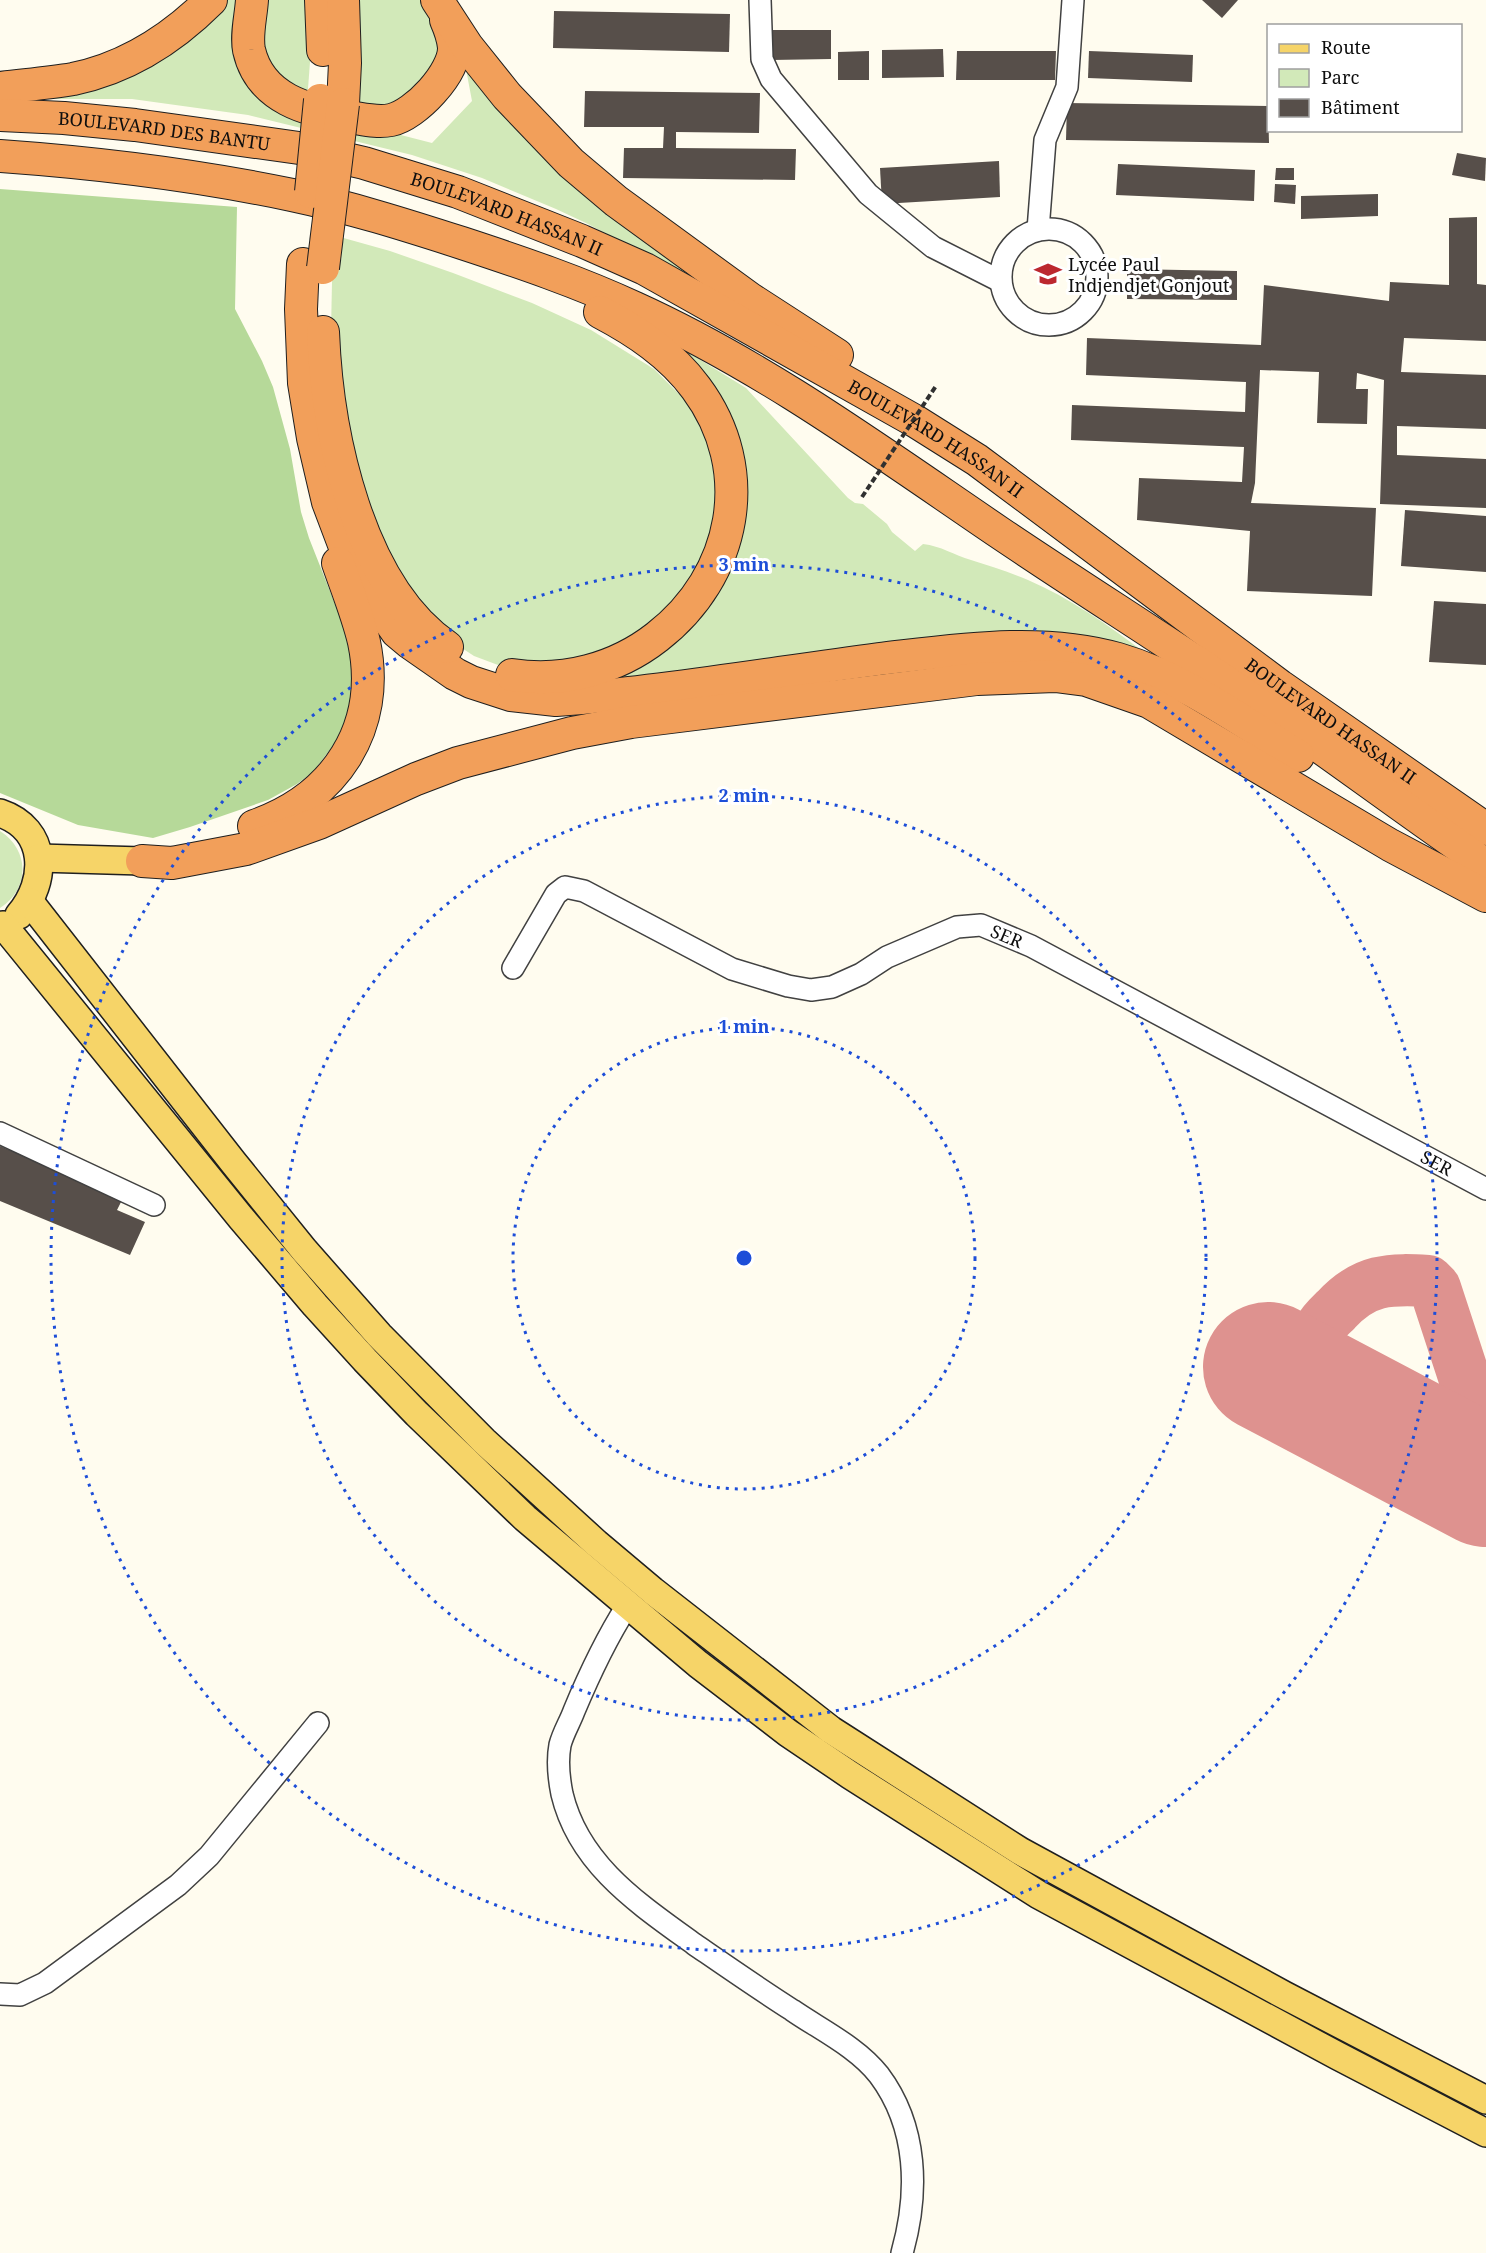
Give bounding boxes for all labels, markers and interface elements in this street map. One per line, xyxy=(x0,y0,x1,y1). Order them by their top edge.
legend xyxy=(1267,24,1462,132)
text: Route xyxy=(1321,35,1371,59)
text: Parc xyxy=(1321,65,1359,89)
text: Bâtiment xyxy=(1321,95,1400,119)
street label: BOULEVARD DES BANTU xyxy=(57,106,272,156)
street label: BOULEVARD HASSAN II xyxy=(408,166,606,261)
place label: Lycée Paul Indjendjet Gonjout xyxy=(1068,252,1229,297)
school or university icon: Lycée Paul Indjendjet Gonjout xyxy=(1033,259,1063,289)
street label: BOULEVARD HASSAN II xyxy=(844,374,1029,503)
text: 3 min xyxy=(719,552,769,576)
street label: BOULEVARD HASSAN II xyxy=(1241,652,1421,789)
text: 2 min xyxy=(719,783,769,807)
street label: SER xyxy=(987,918,1027,953)
text: 1 min xyxy=(719,1014,769,1038)
street label: SER xyxy=(1417,1144,1457,1181)
centre of rings xyxy=(734,1248,754,1268)

